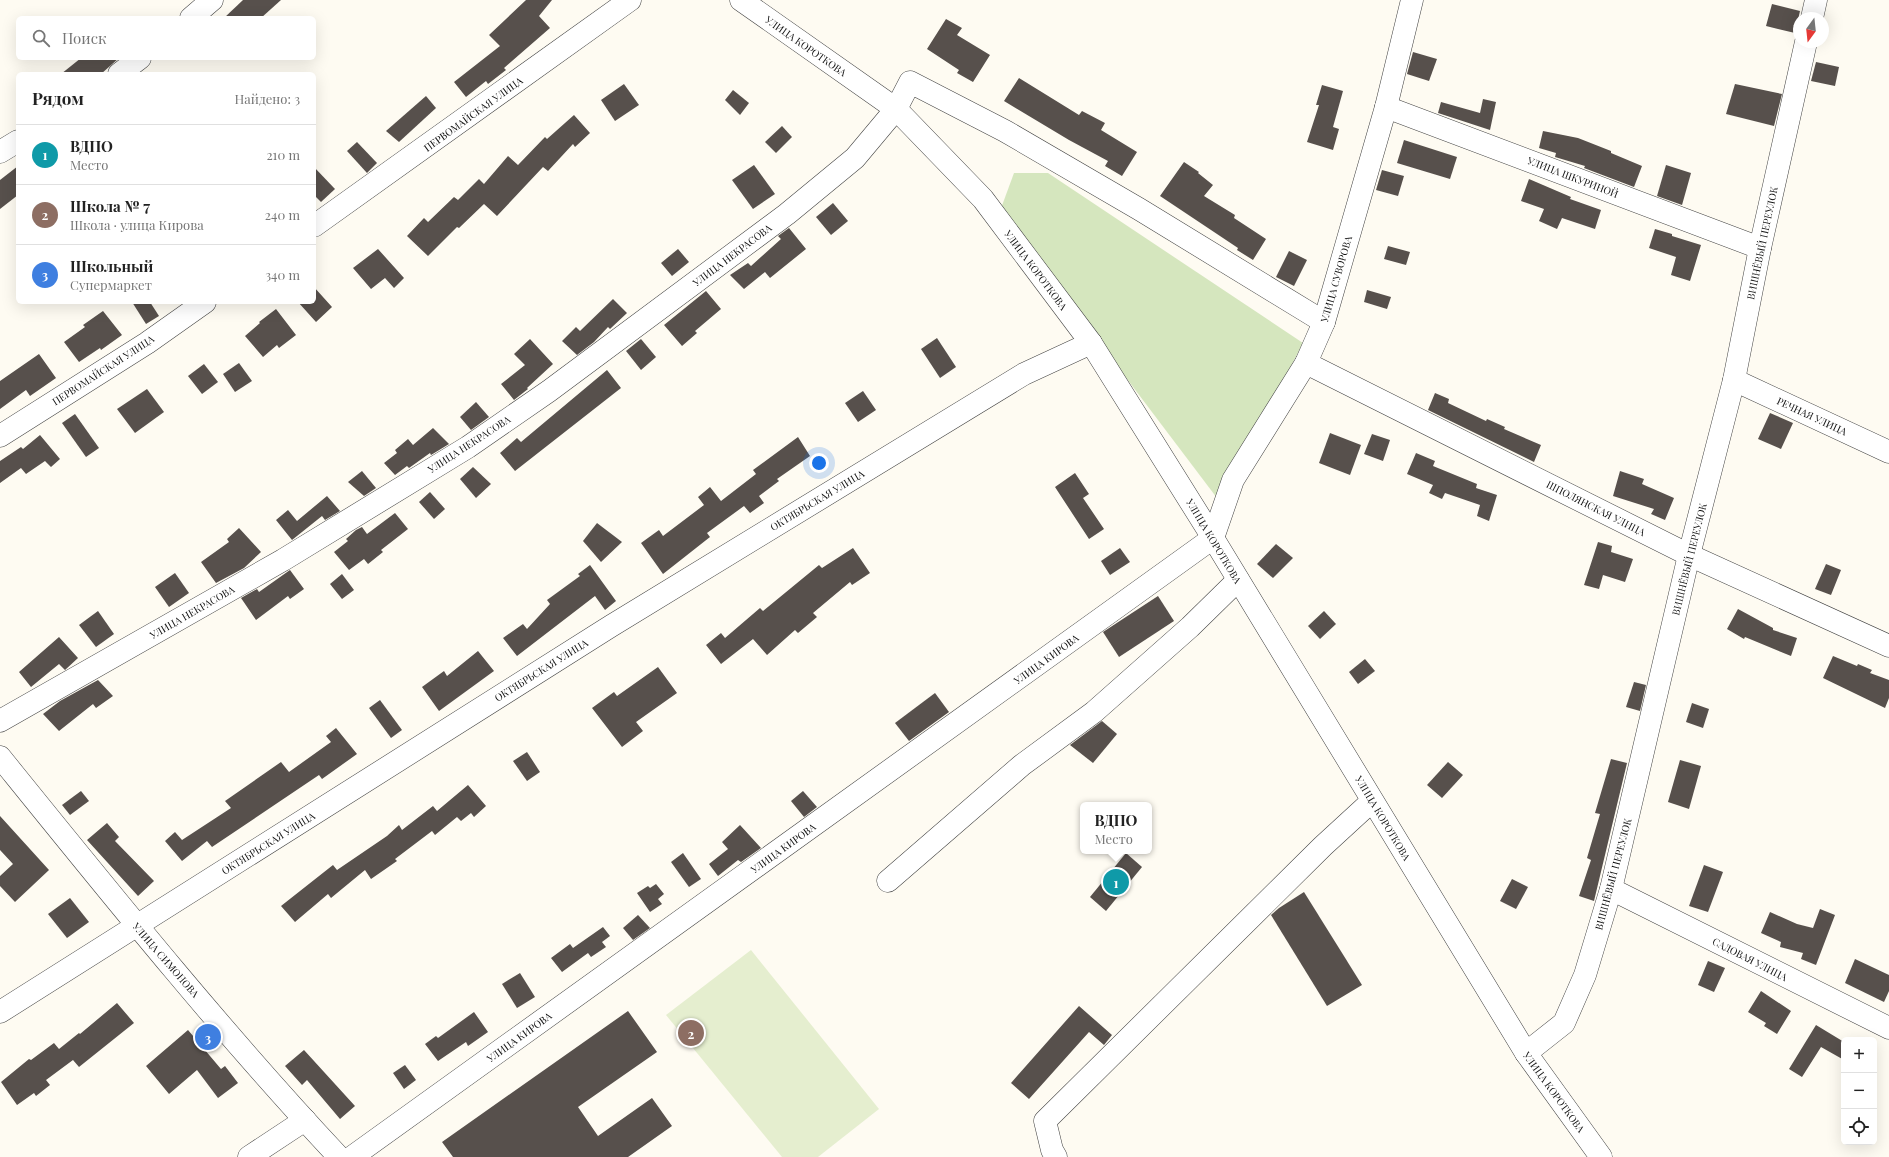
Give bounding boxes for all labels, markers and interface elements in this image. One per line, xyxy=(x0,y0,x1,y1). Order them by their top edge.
street label: УЛИЦА КОРОТКОВА xyxy=(762,12,850,80)
north arrow xyxy=(1793,12,1829,48)
search box xyxy=(16,16,316,60)
icon: search xyxy=(30,27,52,49)
text: Поиск xyxy=(62,28,107,48)
street label: ПЕРВОМАЙСКАЯ УЛИЦА xyxy=(421,73,526,155)
text: Рядом xyxy=(32,87,84,109)
text: Найдено: 3 xyxy=(235,90,300,107)
text: ВДПО xyxy=(70,136,113,156)
text: 1 xyxy=(43,146,47,163)
text: 210 m xyxy=(266,146,300,163)
street label: УЛИЦА ШКУРИНОЙ xyxy=(1525,153,1621,201)
text: Место xyxy=(70,156,108,173)
street label: ВИШНЁВЫЙ ПЕРЕУЛОК xyxy=(1743,185,1781,301)
text: Школа № 7 xyxy=(70,196,150,216)
text: 2 xyxy=(42,206,48,223)
text: 240 m xyxy=(265,206,300,223)
text: Школа · улица Кирова xyxy=(70,216,204,233)
street label: УЛИЦА НЕКРАСОВА xyxy=(689,220,775,290)
street label: УЛИЦА КОРОТКОВА xyxy=(1001,226,1071,313)
street label: УЛИЦА СУВОРОВА xyxy=(1317,233,1355,325)
text: Школьный xyxy=(70,256,153,276)
text: 3 xyxy=(42,266,48,283)
text: 340 m xyxy=(265,266,300,283)
text: Супермаркет xyxy=(70,276,152,293)
street label: ПЕРВОМАЙСКАЯ УЛИЦА xyxy=(49,331,157,408)
street label: РЕЧНАЯ УЛИЦА xyxy=(1775,394,1850,439)
street label: УЛИЦА НЕКРАСОВА xyxy=(424,412,513,476)
your location xyxy=(809,453,829,473)
street label: ОКТЯБРЬСКАЯ УЛИЦА xyxy=(767,466,867,534)
street label: ШПОЛЯНСКАЯ УЛИЦА xyxy=(1544,477,1648,539)
street label: УЛИЦА КОРОТКОВА xyxy=(1183,495,1245,587)
street label: ВИШНЁВЫЙ ПЕРЕУЛОК xyxy=(1668,501,1710,617)
street label: УЛИЦА НЕКРАСОВА xyxy=(146,582,237,642)
street label: УЛИЦА КИРОВА xyxy=(1010,630,1082,688)
street label: ОКТЯБРЬСКАЯ УЛИЦА xyxy=(492,635,591,704)
street label: УЛИЦА КОРОТКОВА xyxy=(1352,772,1414,864)
popup xyxy=(1080,802,1152,854)
street label: ОКТЯБРЬСКАЯ УЛИЦА xyxy=(219,808,318,877)
text: ВДПО xyxy=(1095,810,1137,830)
street label: ВИШНЁВЫЙ ПЕРЕУЛОК xyxy=(1591,816,1635,931)
street label: УЛИЦА КИРОВА xyxy=(747,819,819,877)
text: Место xyxy=(1095,830,1133,847)
pin: 1 xyxy=(1103,867,1129,897)
street label: УЛИЦА СИМОНОВА xyxy=(129,919,203,1001)
street label: САДОВАЯ УЛИЦА xyxy=(1710,934,1791,984)
street label: УЛИЦА КИРОВА xyxy=(483,1008,555,1066)
pin: 2 xyxy=(678,1018,704,1048)
pin: 3 xyxy=(195,1022,221,1052)
map controls xyxy=(1841,1037,1877,1145)
button: + xyxy=(1841,1037,1877,1073)
street label: УЛИЦА КОРОТКОВА xyxy=(1519,1048,1588,1136)
button: − xyxy=(1841,1073,1877,1109)
button: locate xyxy=(1841,1109,1877,1145)

